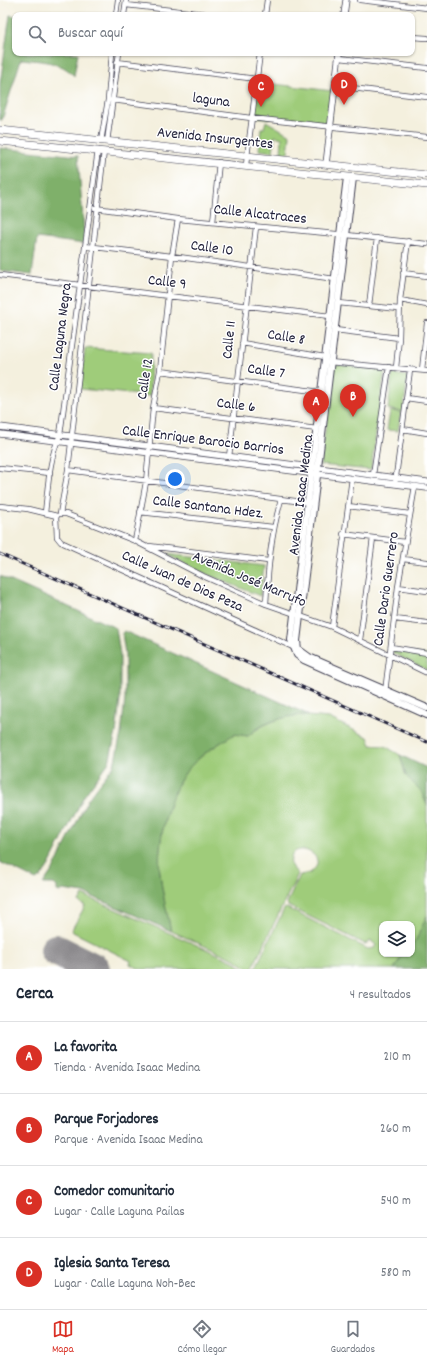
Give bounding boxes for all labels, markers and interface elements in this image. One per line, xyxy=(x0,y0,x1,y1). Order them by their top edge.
search box xyxy=(12,12,415,56)
icon: search xyxy=(26,23,48,45)
text: Buscar aquí xyxy=(58,23,123,45)
pin: D xyxy=(331,72,357,105)
pin: C xyxy=(248,74,274,107)
street label: laguna xyxy=(191,88,232,114)
street label: Avenida Insurgentes xyxy=(156,122,274,156)
street label: Calle Alcatraces xyxy=(212,199,308,231)
street label: Calle 10 xyxy=(189,235,235,263)
street label: Calle 9 xyxy=(147,270,187,296)
street label: Calle Laguna Negra xyxy=(43,281,79,392)
street label: Calle 11 xyxy=(217,320,243,360)
street label: Calle 8 xyxy=(266,324,306,352)
street label: Calle 12 xyxy=(132,357,160,401)
street label: Calle 7 xyxy=(246,359,286,386)
pin: B xyxy=(340,384,366,417)
pin: A xyxy=(303,389,329,422)
street label: Calle 6 xyxy=(215,393,257,419)
street label: Calle Enrique Barocio Barrios xyxy=(121,420,285,462)
street label: Avenida Isaac Medina xyxy=(284,432,320,557)
your location xyxy=(165,469,185,489)
street label: Calle Santana Hdez. xyxy=(151,490,265,526)
street label: Calle Dario Guerrero xyxy=(368,530,406,648)
street label: Calle Juan de Dios Peza xyxy=(118,545,247,619)
street label: Avenida José Marrufo xyxy=(189,546,310,614)
map controls xyxy=(379,921,415,957)
button: layers xyxy=(379,921,415,957)
text: Cerca xyxy=(16,983,53,1007)
text: 4 resultados xyxy=(350,986,411,1005)
text: La favorita xyxy=(54,1037,117,1059)
text: A xyxy=(25,1048,33,1067)
text: 210 m xyxy=(383,1048,411,1067)
text: Tienda · Avenida Isaac Medina xyxy=(54,1059,200,1078)
text: Parque Forjadores xyxy=(54,1109,159,1131)
text: B xyxy=(26,1120,32,1139)
text: 260 m xyxy=(380,1120,411,1139)
text: Parque · Avenida Isaac Medina xyxy=(54,1131,202,1150)
text: Comedor comunitario xyxy=(54,1181,174,1203)
text: C xyxy=(26,1192,32,1211)
text: 540 m xyxy=(381,1192,411,1211)
text: Lugar · Calle Laguna Pailas xyxy=(54,1203,185,1222)
text: Iglesia Santa Teresa xyxy=(54,1253,170,1275)
text: D xyxy=(26,1264,32,1283)
text: 580 m xyxy=(381,1264,411,1283)
text: Lugar · Calle Laguna Noh-Bec xyxy=(54,1275,195,1294)
tab: Mapa xyxy=(52,1318,74,1358)
tab: Cómo llegar xyxy=(178,1318,227,1358)
tab: Guardados xyxy=(331,1318,375,1358)

